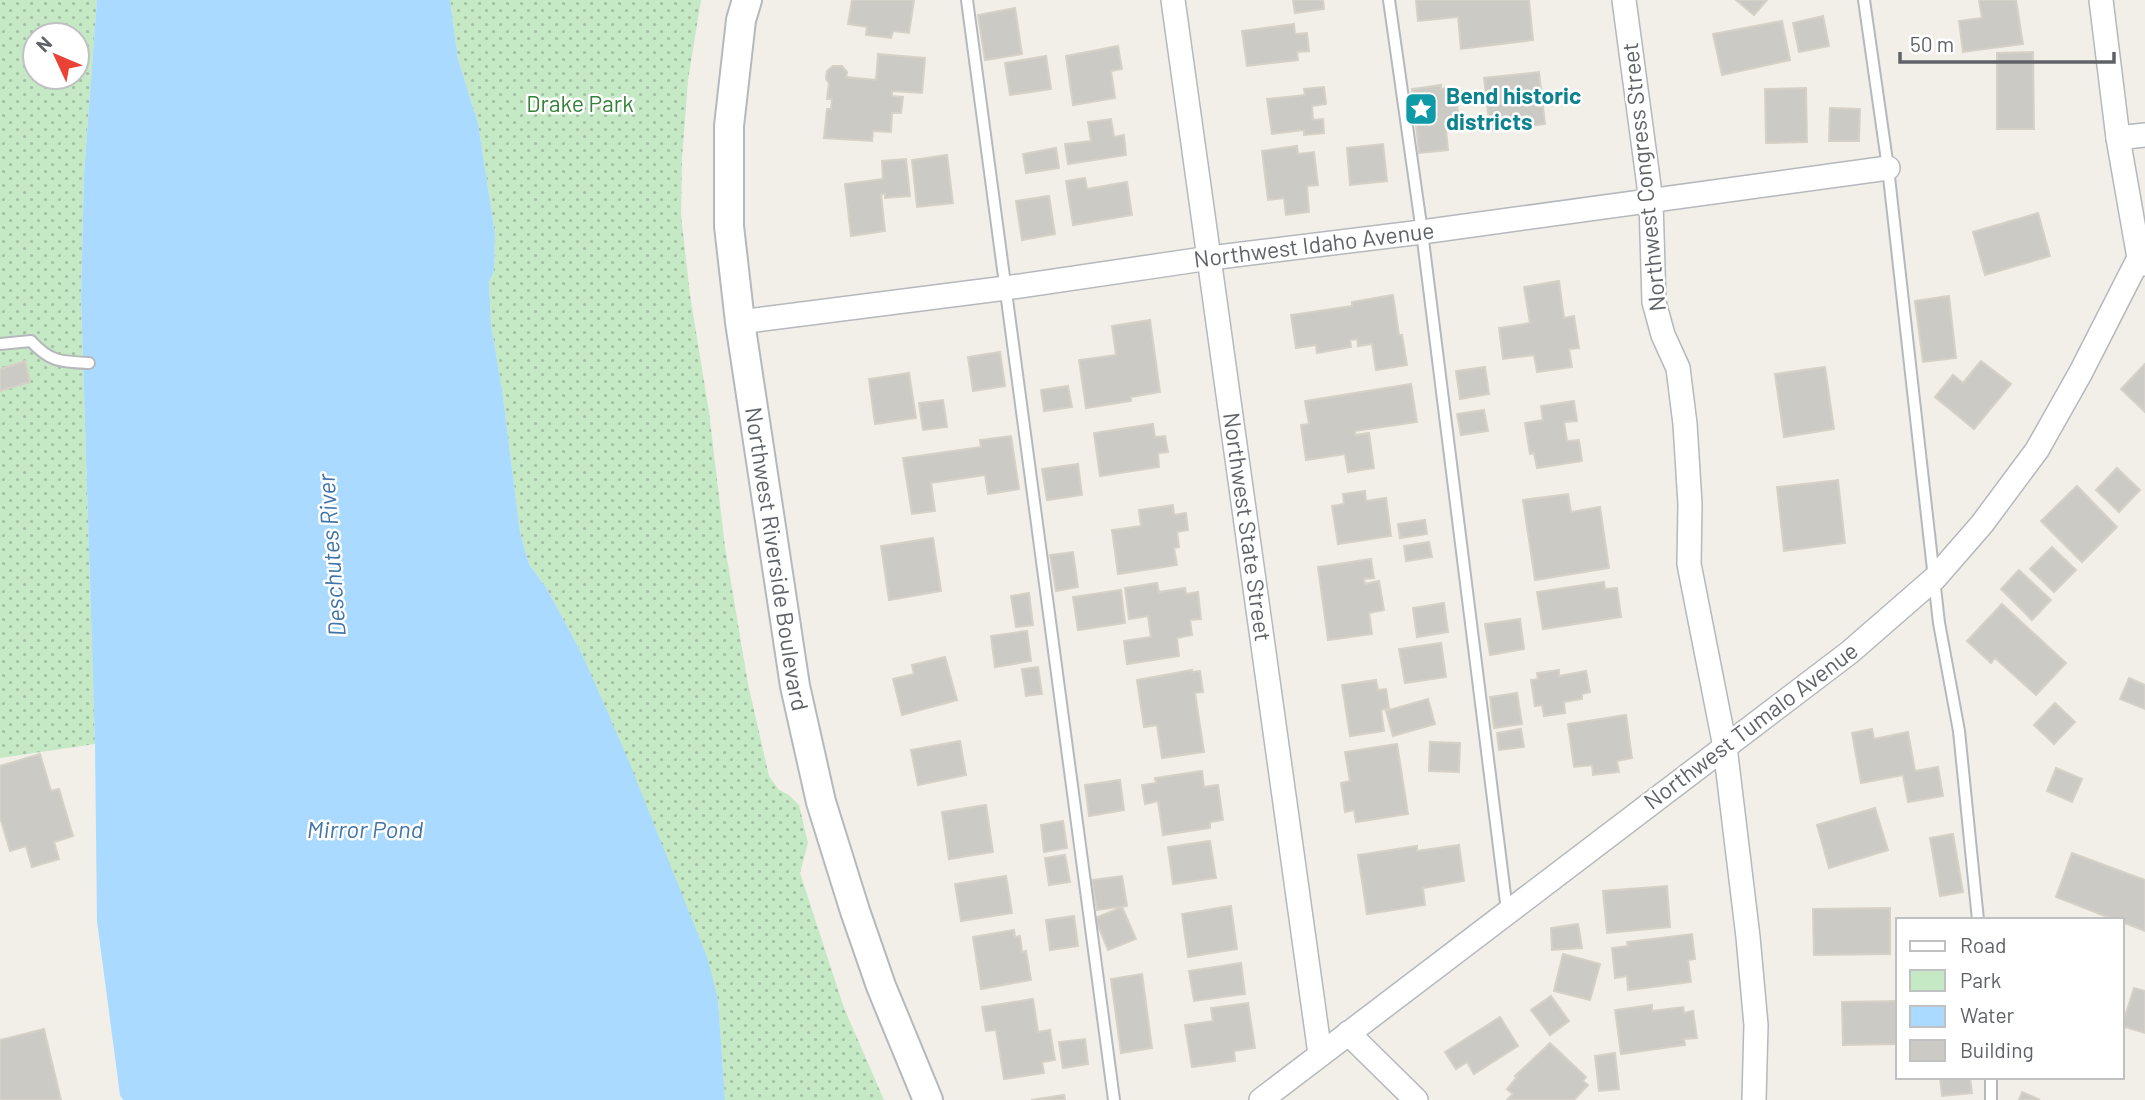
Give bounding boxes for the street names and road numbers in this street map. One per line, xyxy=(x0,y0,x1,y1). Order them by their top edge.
street label: Northwest Congress Street xyxy=(1615,41,1671,313)
street label: Northwest Idaho Avenue xyxy=(1192,215,1436,273)
street label: Northwest Riverside Boulevard xyxy=(740,405,815,713)
street label: Northwest State Street xyxy=(1218,411,1278,643)
street label: Northwest Tumalo Avenue xyxy=(1638,636,1863,815)

